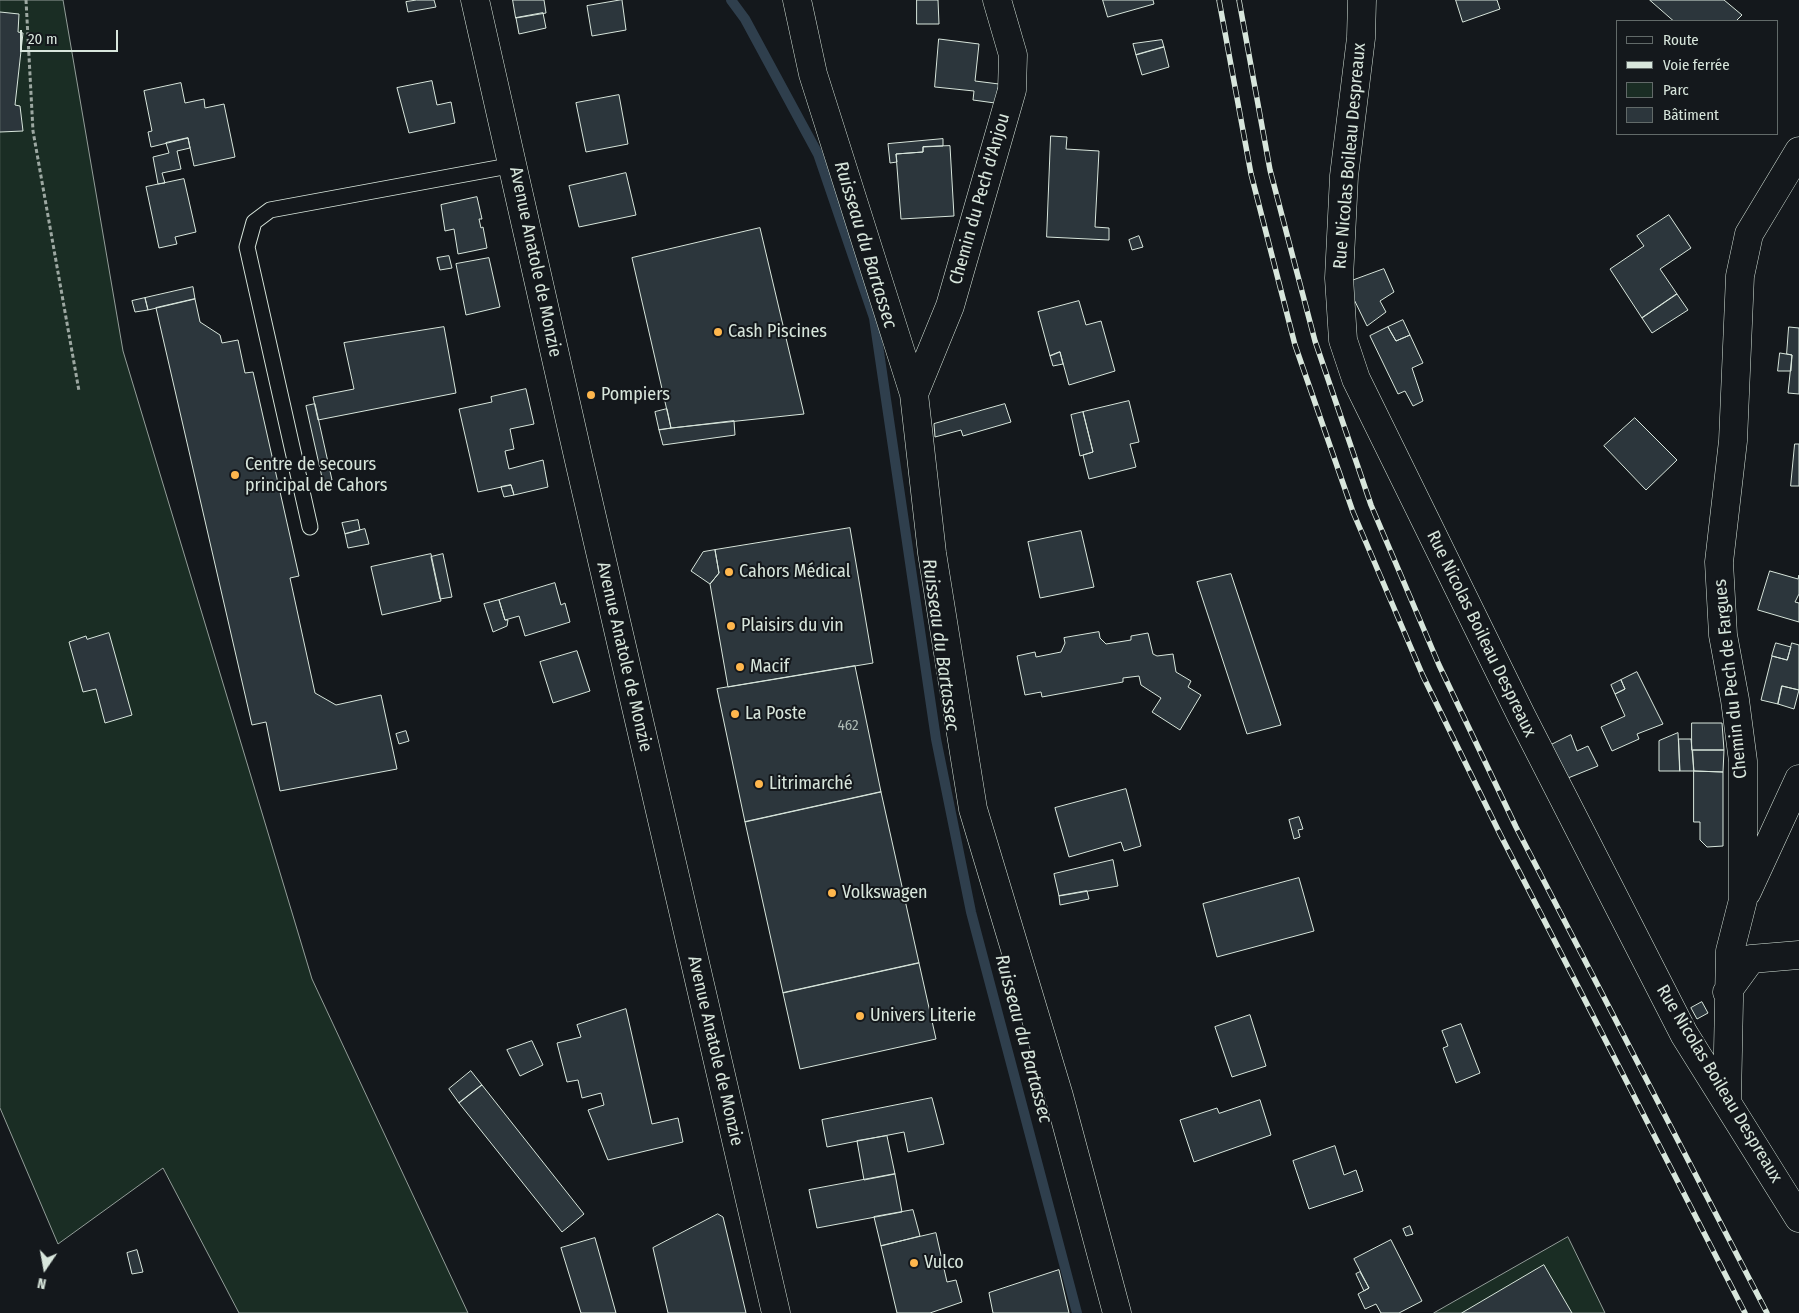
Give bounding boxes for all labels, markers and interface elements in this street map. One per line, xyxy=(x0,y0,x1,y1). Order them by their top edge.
scale bar xyxy=(22,20,120,52)
legend xyxy=(1616,20,1779,135)
text: 20 m xyxy=(28,30,58,48)
text: Route xyxy=(1663,31,1699,49)
street label: Rue Nicolas Boileau Despreaux xyxy=(1329,42,1371,270)
text: Voie ferrée xyxy=(1663,56,1730,74)
text: Parc xyxy=(1663,81,1689,99)
text: Bâtiment xyxy=(1663,106,1719,124)
street label: Chemin du Pech d'Anjou xyxy=(945,111,1015,287)
water label: Ruisseau du Bartassec xyxy=(829,159,901,331)
street label: Avenue Anatole de Monzie xyxy=(504,165,566,359)
place label: Cash Piscines xyxy=(728,321,827,343)
marker: Cash Piscines xyxy=(712,326,724,338)
place label: Pompiers xyxy=(601,384,670,406)
marker: Pompiers xyxy=(585,389,597,401)
place label: Centre de secours principal de Cahors xyxy=(245,454,387,496)
marker: Centre de secours principal de Cahors xyxy=(229,469,241,481)
street label: Rue Nicolas Boileau Despreaux xyxy=(1422,527,1540,741)
water label: Ruisseau du Bartassec xyxy=(917,557,963,733)
street label: Avenue Anatole de Monzie xyxy=(592,560,656,754)
place label: Cahors Médical xyxy=(739,561,850,583)
marker: Cahors Médical xyxy=(723,566,735,578)
street label: Chemin du Pech de Fargues xyxy=(1710,578,1752,780)
place label: Plaisirs du vin xyxy=(741,615,844,637)
marker: Plaisirs du vin xyxy=(725,620,737,632)
place label: Macif xyxy=(750,656,789,678)
marker: Macif xyxy=(734,661,746,673)
place label: La Poste xyxy=(745,703,806,725)
marker: La Poste xyxy=(729,708,741,720)
house number: 462 xyxy=(837,717,859,735)
place label: Litrimarché xyxy=(769,773,853,795)
marker: Litrimarché xyxy=(753,778,765,790)
place label: Volkswagen xyxy=(842,882,928,904)
marker: Volkswagen xyxy=(826,887,838,899)
water label: Ruisseau du Bartassec xyxy=(990,952,1056,1126)
street label: Avenue Anatole de Monzie xyxy=(683,954,747,1148)
street label: Rue Nicolas Boileau Despreaux xyxy=(1651,981,1787,1187)
place label: Univers Literie xyxy=(870,1005,976,1027)
marker: Univers Literie xyxy=(854,1010,866,1022)
north arrow xyxy=(20,1243,70,1293)
place label: Vulco xyxy=(924,1252,964,1274)
marker: Vulco xyxy=(908,1257,920,1269)
text: N xyxy=(36,1274,48,1292)

